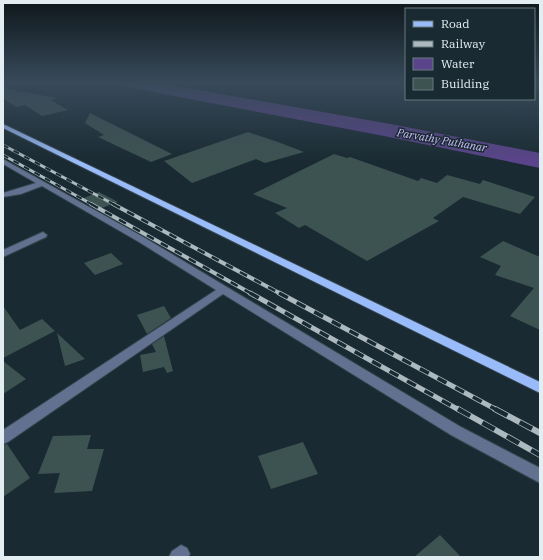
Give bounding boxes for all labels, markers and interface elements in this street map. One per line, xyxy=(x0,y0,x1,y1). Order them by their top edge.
legend xyxy=(405,8,535,100)
text: Road xyxy=(441,16,470,31)
text: Railway xyxy=(441,36,486,51)
text: Water xyxy=(441,56,475,71)
text: Building xyxy=(441,76,489,91)
water label: Parvathy Puthanar xyxy=(395,125,489,155)

